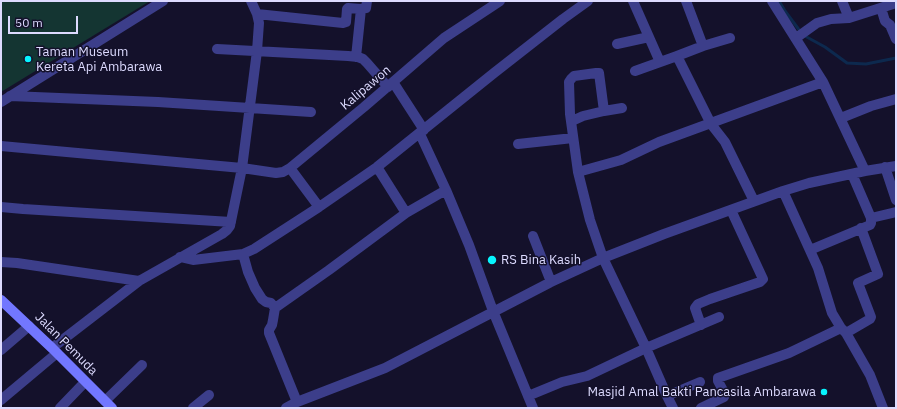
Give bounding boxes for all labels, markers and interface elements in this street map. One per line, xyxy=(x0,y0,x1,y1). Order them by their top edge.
scale bar xyxy=(10,8,80,34)
text: 50 m xyxy=(15,15,43,30)
place label: Taman Museum Kereta Api Ambarawa xyxy=(36,44,162,75)
marker: Taman Museum Kereta Api Ambarawa xyxy=(23,54,33,64)
street label: Kalipawon xyxy=(338,62,394,114)
place label: RS Bina Kasih xyxy=(501,252,581,268)
marker: RS Bina Kasih xyxy=(486,254,498,266)
street label: Jalan Pemuda xyxy=(31,309,101,379)
place label: Masjid Amal Bakti Pancasila Ambarawa xyxy=(588,384,816,400)
marker: Masjid Amal Bakti Pancasila Ambarawa xyxy=(819,387,829,397)

